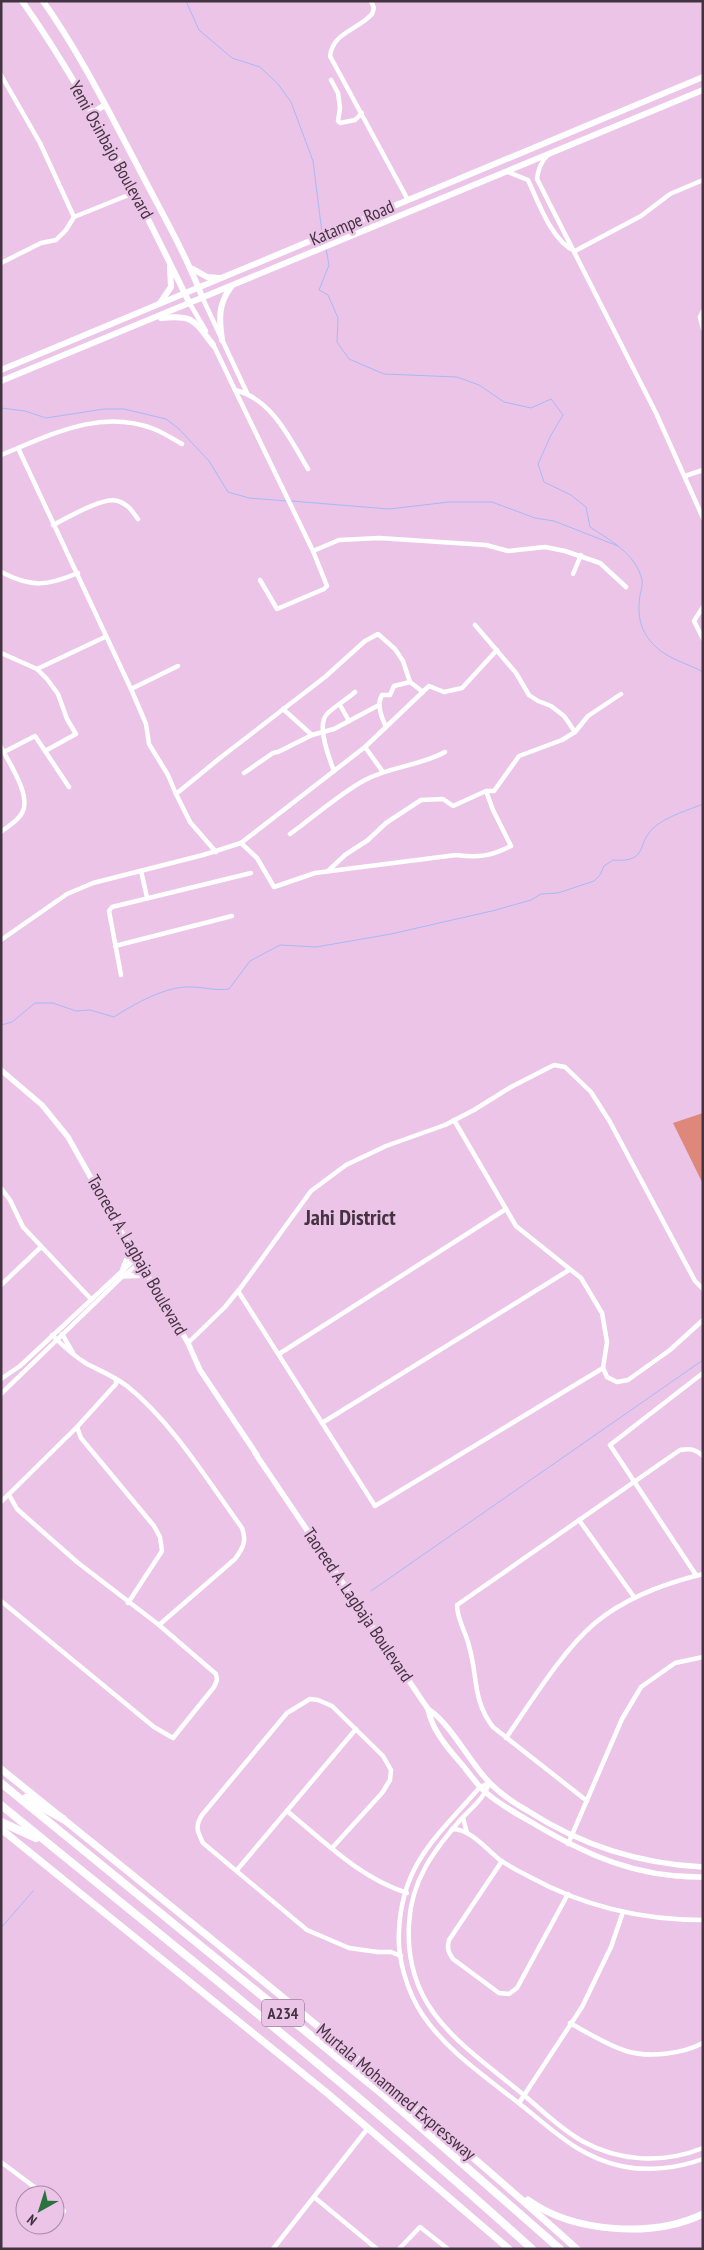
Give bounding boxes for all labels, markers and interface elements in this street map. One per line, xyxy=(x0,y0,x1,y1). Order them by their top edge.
street label: Yemi Osinbajo Boulevard xyxy=(64,77,159,223)
street label: Katampe Road xyxy=(306,194,397,251)
street label: Taoreed A. Lagbaja Boulevard xyxy=(82,1170,193,1339)
district label: Jahi District xyxy=(303,1203,396,1231)
street label: Taoreed A. Lagbaja Boulevard xyxy=(298,1523,419,1686)
road number: A234 xyxy=(262,2000,304,2026)
street label: Murtala Mohammed Expressway xyxy=(312,2018,481,2165)
north arrow xyxy=(15,2185,65,2235)
text: N xyxy=(23,2211,40,2229)

